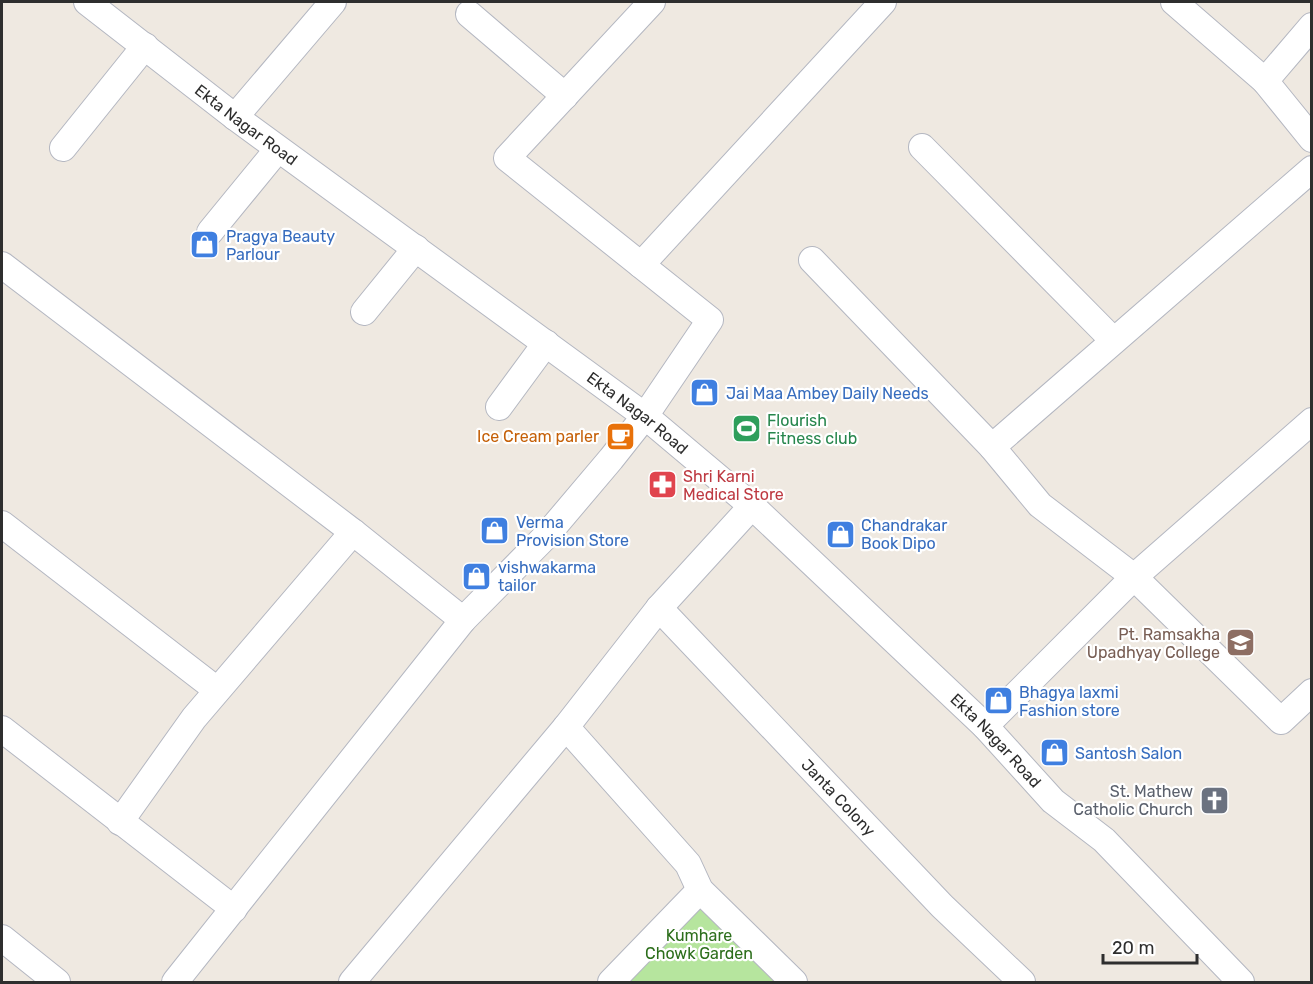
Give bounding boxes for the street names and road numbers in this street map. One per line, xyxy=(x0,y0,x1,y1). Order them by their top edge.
street label: Ekta Nagar Road xyxy=(191,80,301,169)
street label: Ekta Nagar Road xyxy=(583,367,692,458)
street label: Ekta Nagar Road xyxy=(947,689,1045,791)
street label: Janta Colony xyxy=(798,755,880,840)

